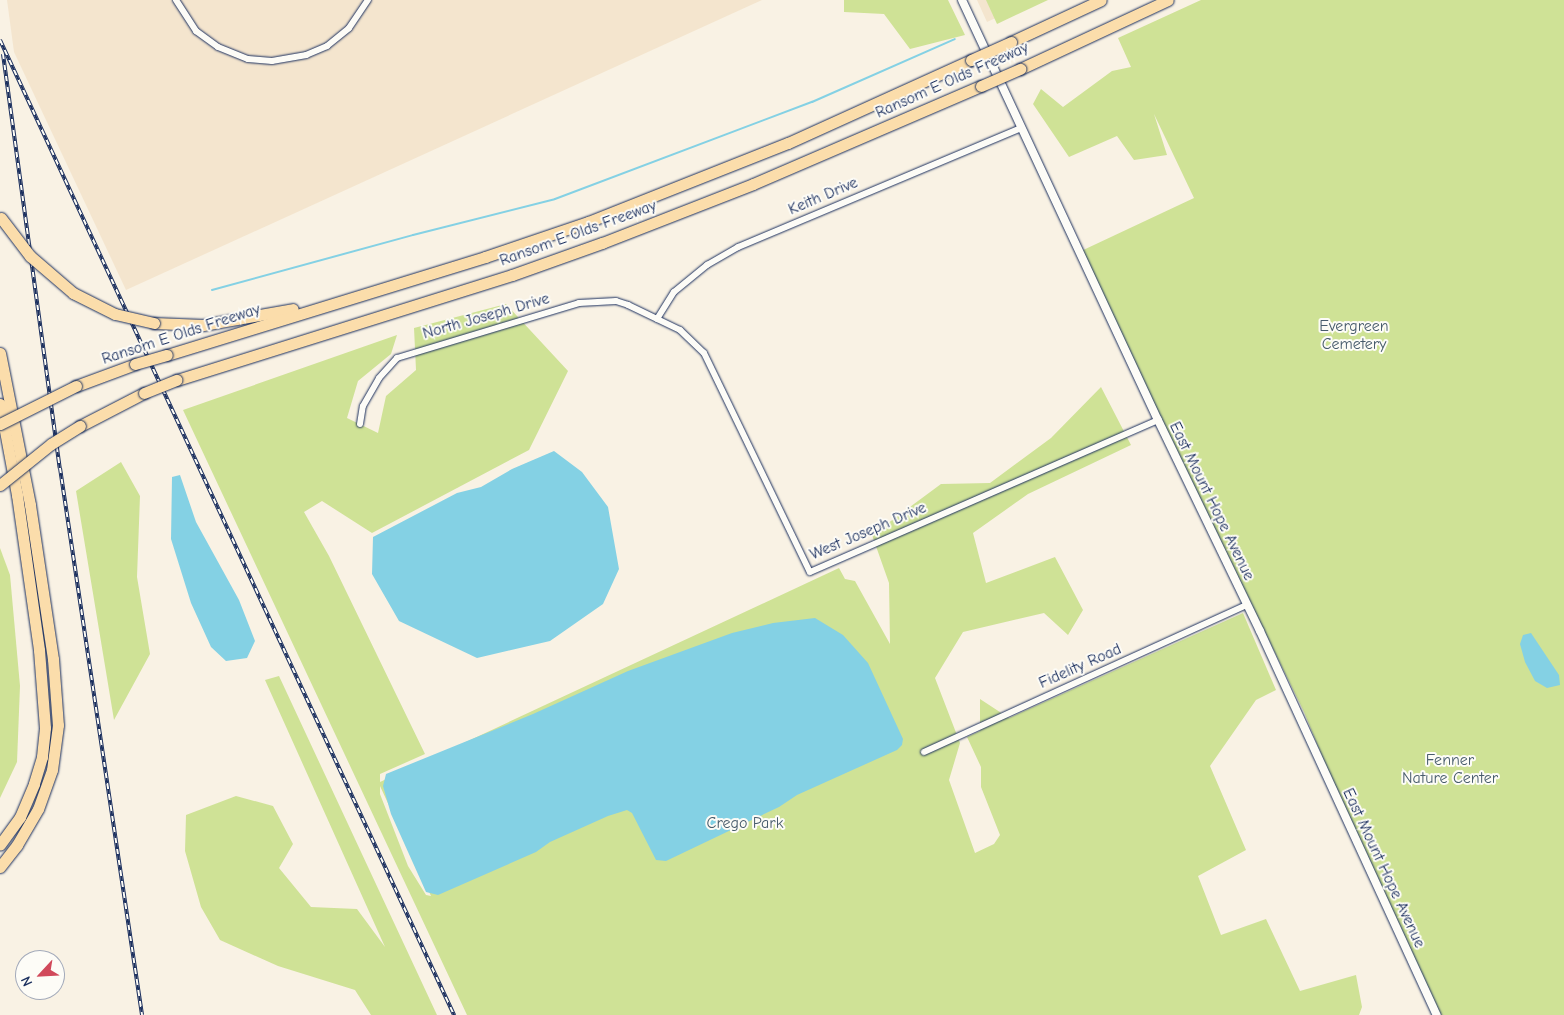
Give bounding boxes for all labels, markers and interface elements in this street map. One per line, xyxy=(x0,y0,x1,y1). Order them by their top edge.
street label: Ransom E Olds Freeway xyxy=(873,38,1031,122)
street label: Keith Drive xyxy=(785,173,861,219)
street label: Ransom E Olds Freeway xyxy=(497,196,659,270)
street label: North Joseph Drive xyxy=(420,289,552,343)
street label: Ransom E Olds Freeway xyxy=(99,299,263,369)
park label: Evergreen Cemetery xyxy=(1319,316,1389,354)
street label: East Mount Hope Avenue xyxy=(1165,419,1259,583)
street label: West Joseph Drive xyxy=(807,498,929,564)
street label: Fidelity Road xyxy=(1036,639,1124,693)
park label: Fenner Nature Center xyxy=(1402,750,1498,788)
street label: East Mount Hope Avenue xyxy=(1339,785,1429,951)
park label: Crego Park xyxy=(707,813,783,833)
north arrow xyxy=(15,950,65,1000)
text: N xyxy=(17,973,36,989)

